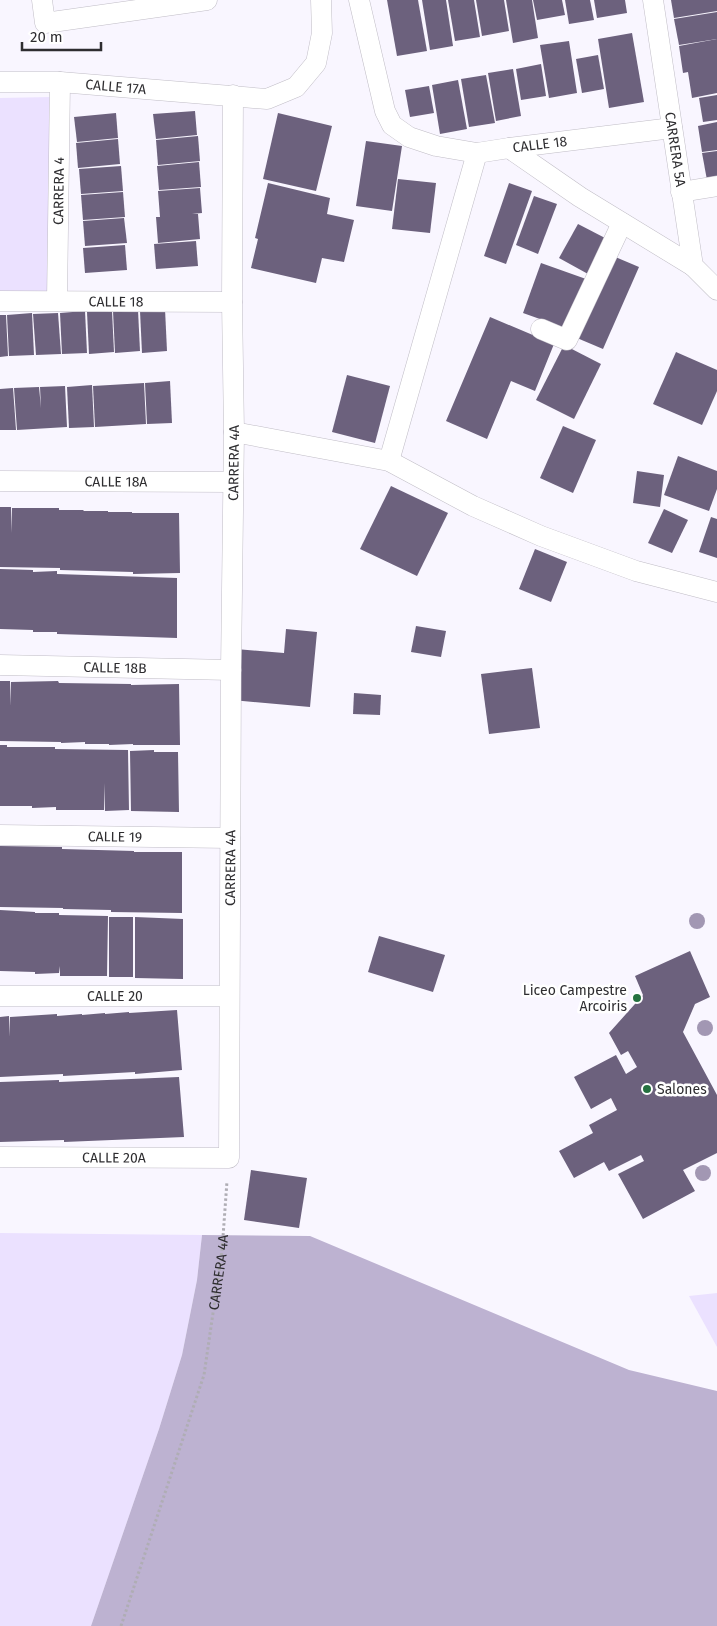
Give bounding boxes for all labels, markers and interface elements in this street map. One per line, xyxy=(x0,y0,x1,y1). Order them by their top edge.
scale bar xyxy=(22,20,101,52)
text: 20 m xyxy=(30,28,63,46)
street label: CALLE 17A xyxy=(85,76,147,98)
street label: CARRERA 5A xyxy=(661,111,689,188)
street label: CALLE 18 xyxy=(512,133,568,156)
street label: CARRERA 4 xyxy=(50,156,68,225)
street label: CALLE 18 xyxy=(89,293,144,311)
street label: CARRERA 4A xyxy=(225,425,243,501)
street label: CALLE 18A xyxy=(85,473,147,491)
street label: CALLE 18B xyxy=(83,659,147,677)
street label: CALLE 19 xyxy=(88,828,142,846)
street label: CARRERA 4A xyxy=(222,830,239,906)
place label: Liceo Campestre Arcoiris xyxy=(523,982,627,1015)
street label: CALLE 20 xyxy=(87,988,143,1005)
marker: Liceo Campestre Arcoiris xyxy=(631,992,643,1004)
place label: Salones xyxy=(657,1081,707,1098)
marker: Salones xyxy=(641,1083,653,1095)
street label: CALLE 20A xyxy=(82,1149,146,1167)
street label: CARRERA 4A xyxy=(206,1234,232,1311)

